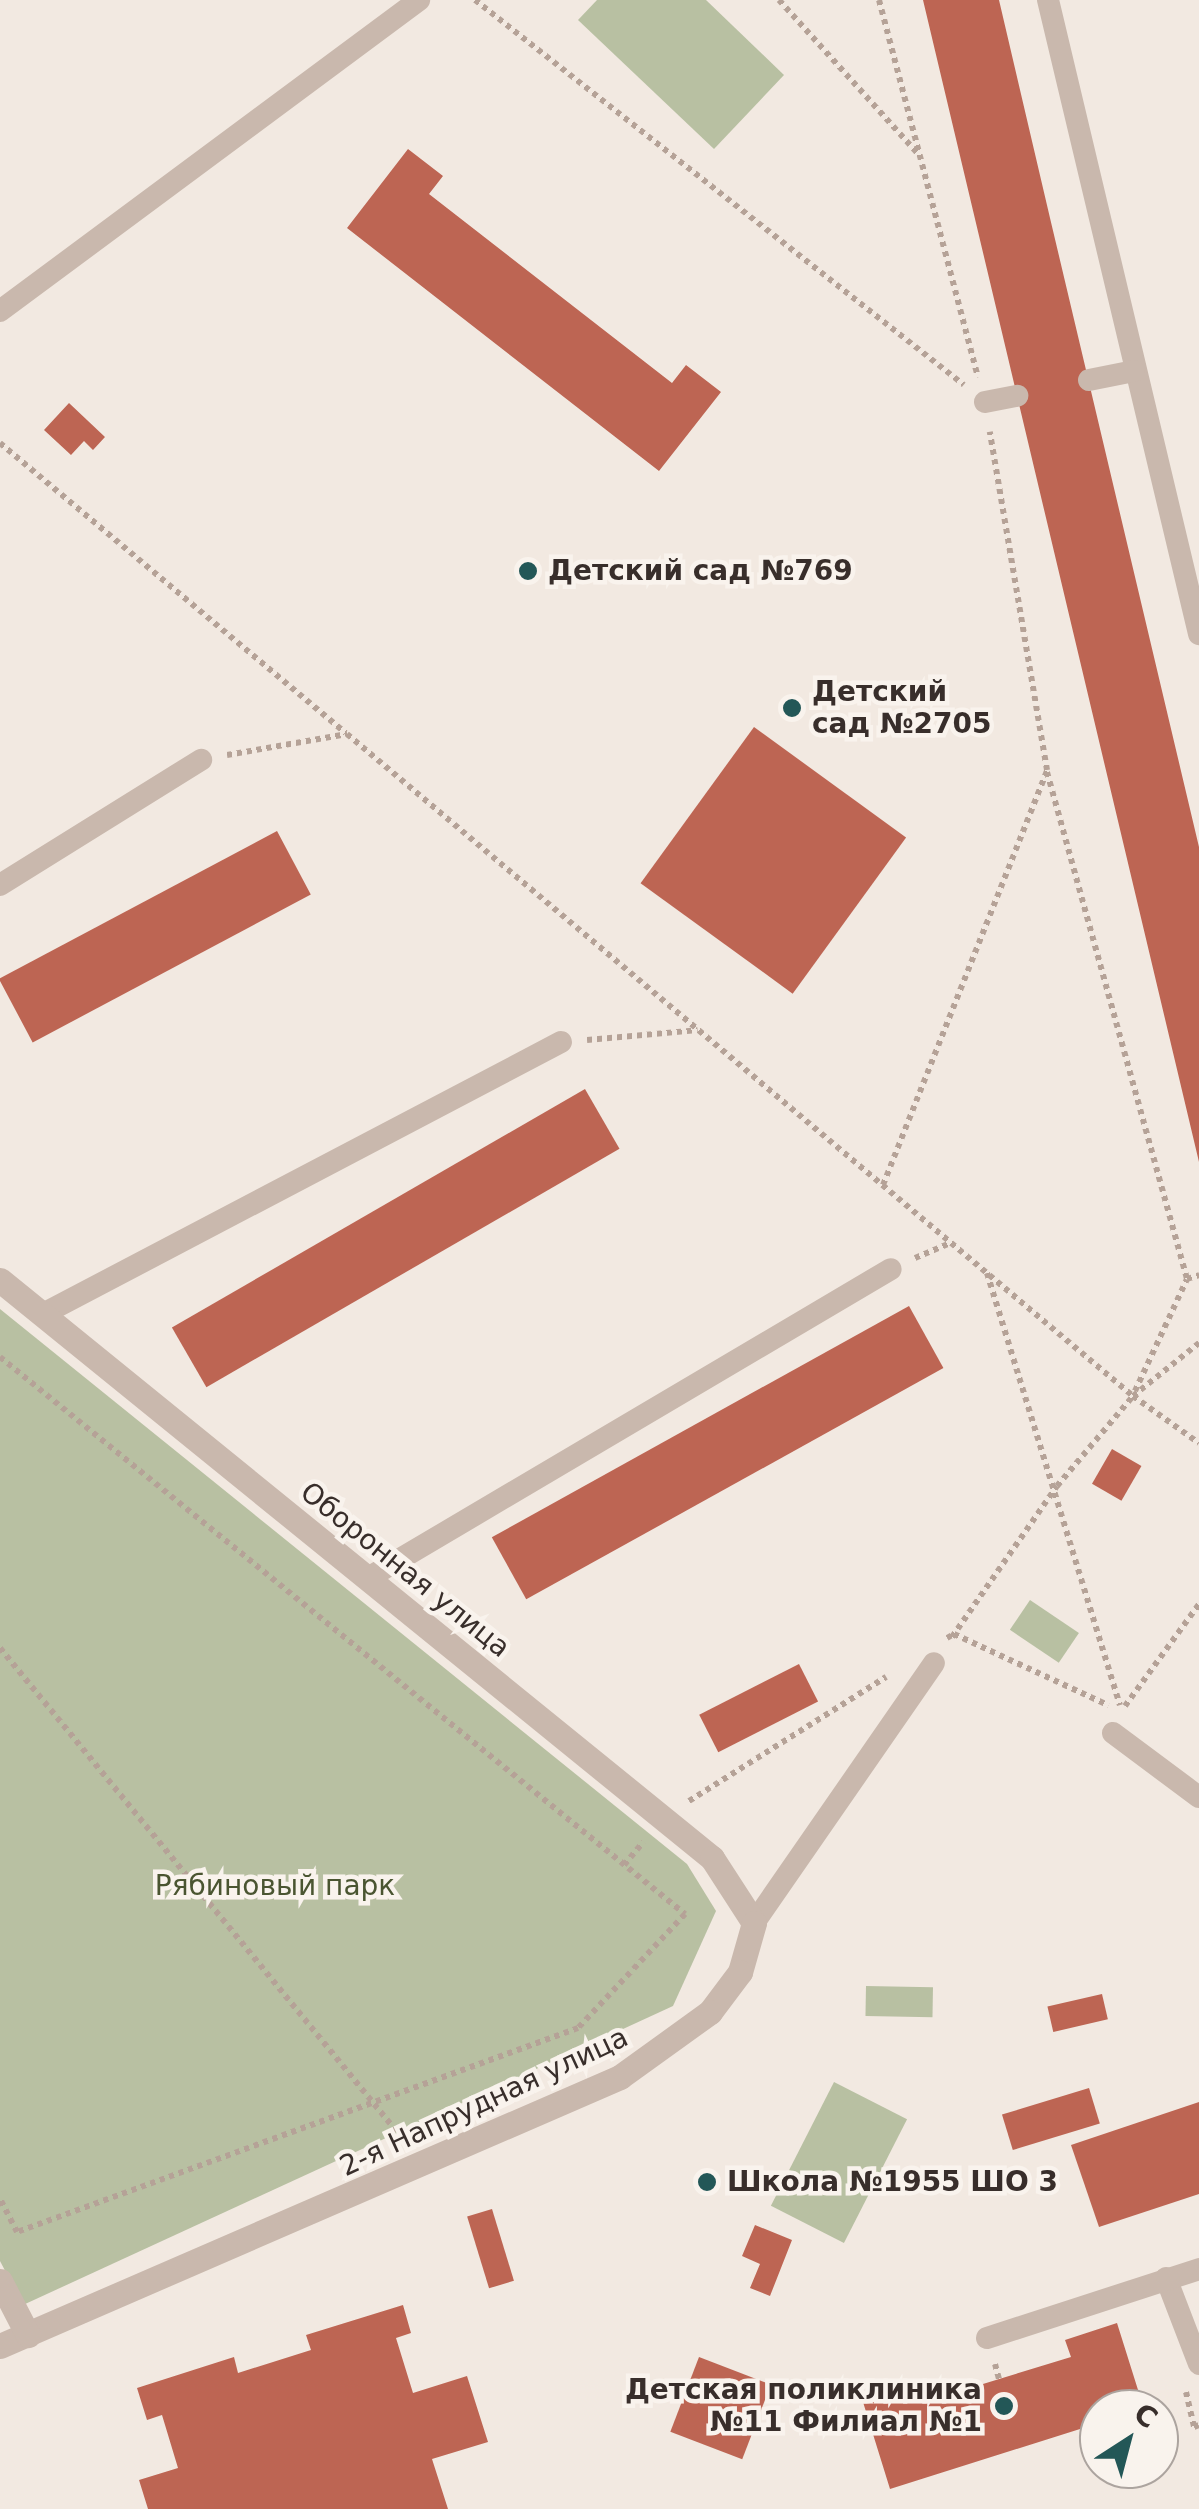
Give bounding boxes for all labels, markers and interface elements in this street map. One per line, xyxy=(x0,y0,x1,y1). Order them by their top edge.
place label: Детский сад №769 xyxy=(548,554,853,588)
marker: Детский сад №769 xyxy=(517,560,539,582)
place label: Детский сад №2705 xyxy=(812,675,991,741)
marker: Детский сад №2705 xyxy=(781,697,803,719)
street label: Оборонная улица xyxy=(294,1475,516,1665)
park label: Рябиновый парк xyxy=(155,1869,395,1903)
street label: 2-я Напрудная улица xyxy=(335,2020,633,2184)
place label: Школа №1955 ШО 3 xyxy=(727,2165,1058,2199)
marker: Школа №1955 ШО 3 xyxy=(696,2171,718,2193)
place label: Детская поликлиника №11 Филиал №1 xyxy=(625,2373,982,2439)
north arrow xyxy=(1079,2389,1179,2489)
marker: Детская поликлиника №11 Филиал №1 xyxy=(991,2393,1017,2419)
text: С xyxy=(1128,2397,1164,2435)

